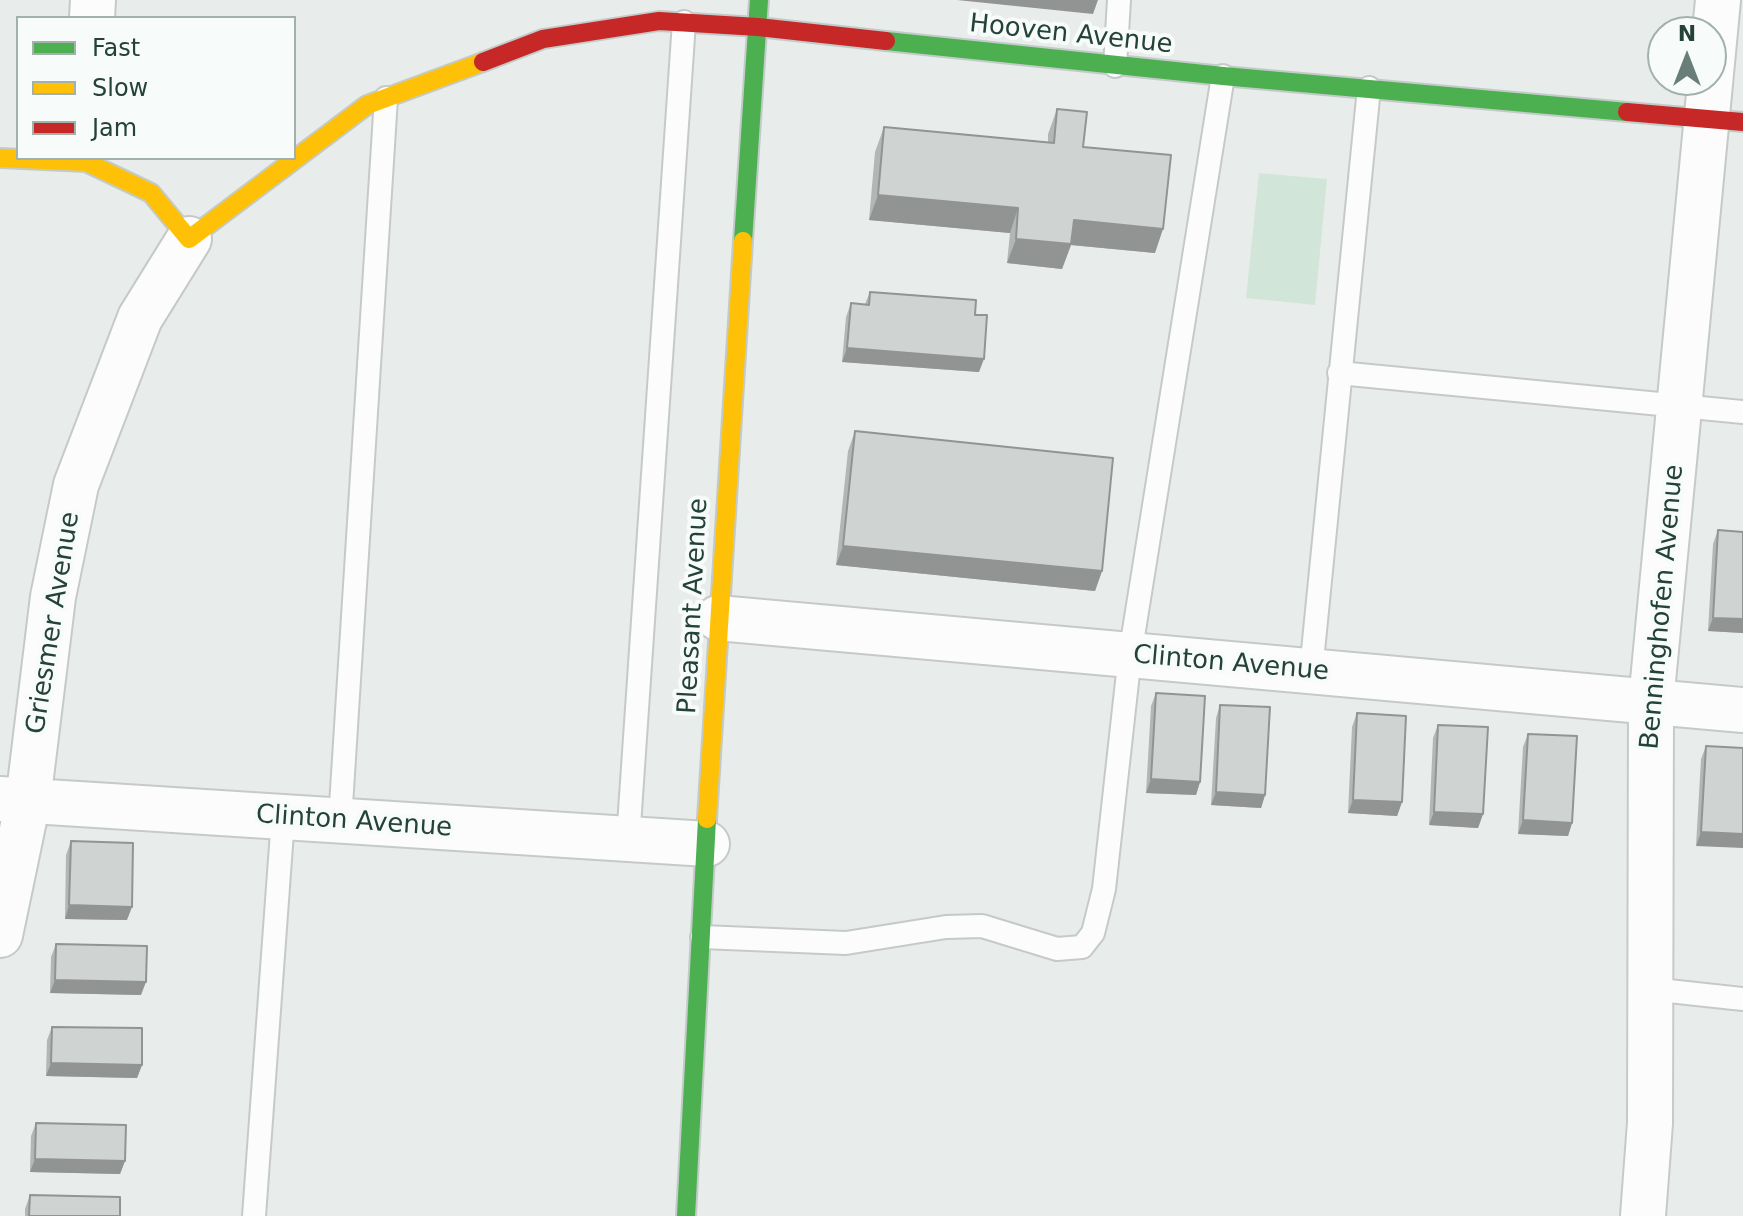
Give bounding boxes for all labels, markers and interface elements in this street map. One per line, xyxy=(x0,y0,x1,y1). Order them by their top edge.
street label: Hooven Avenue xyxy=(968,9,1174,61)
legend xyxy=(16,16,296,160)
north arrow xyxy=(1647,16,1727,96)
text: N xyxy=(1678,21,1696,46)
text: Fast xyxy=(92,34,140,62)
text: Slow xyxy=(92,74,148,102)
text: Jam xyxy=(92,114,137,142)
street label: Benninghofen Avenue xyxy=(1635,463,1691,751)
street label: Pleasant Avenue xyxy=(673,497,715,715)
street label: Griesmer Avenue xyxy=(21,510,87,736)
street label: Clinton Avenue xyxy=(1132,640,1330,688)
street label: Clinton Avenue xyxy=(255,800,453,844)

